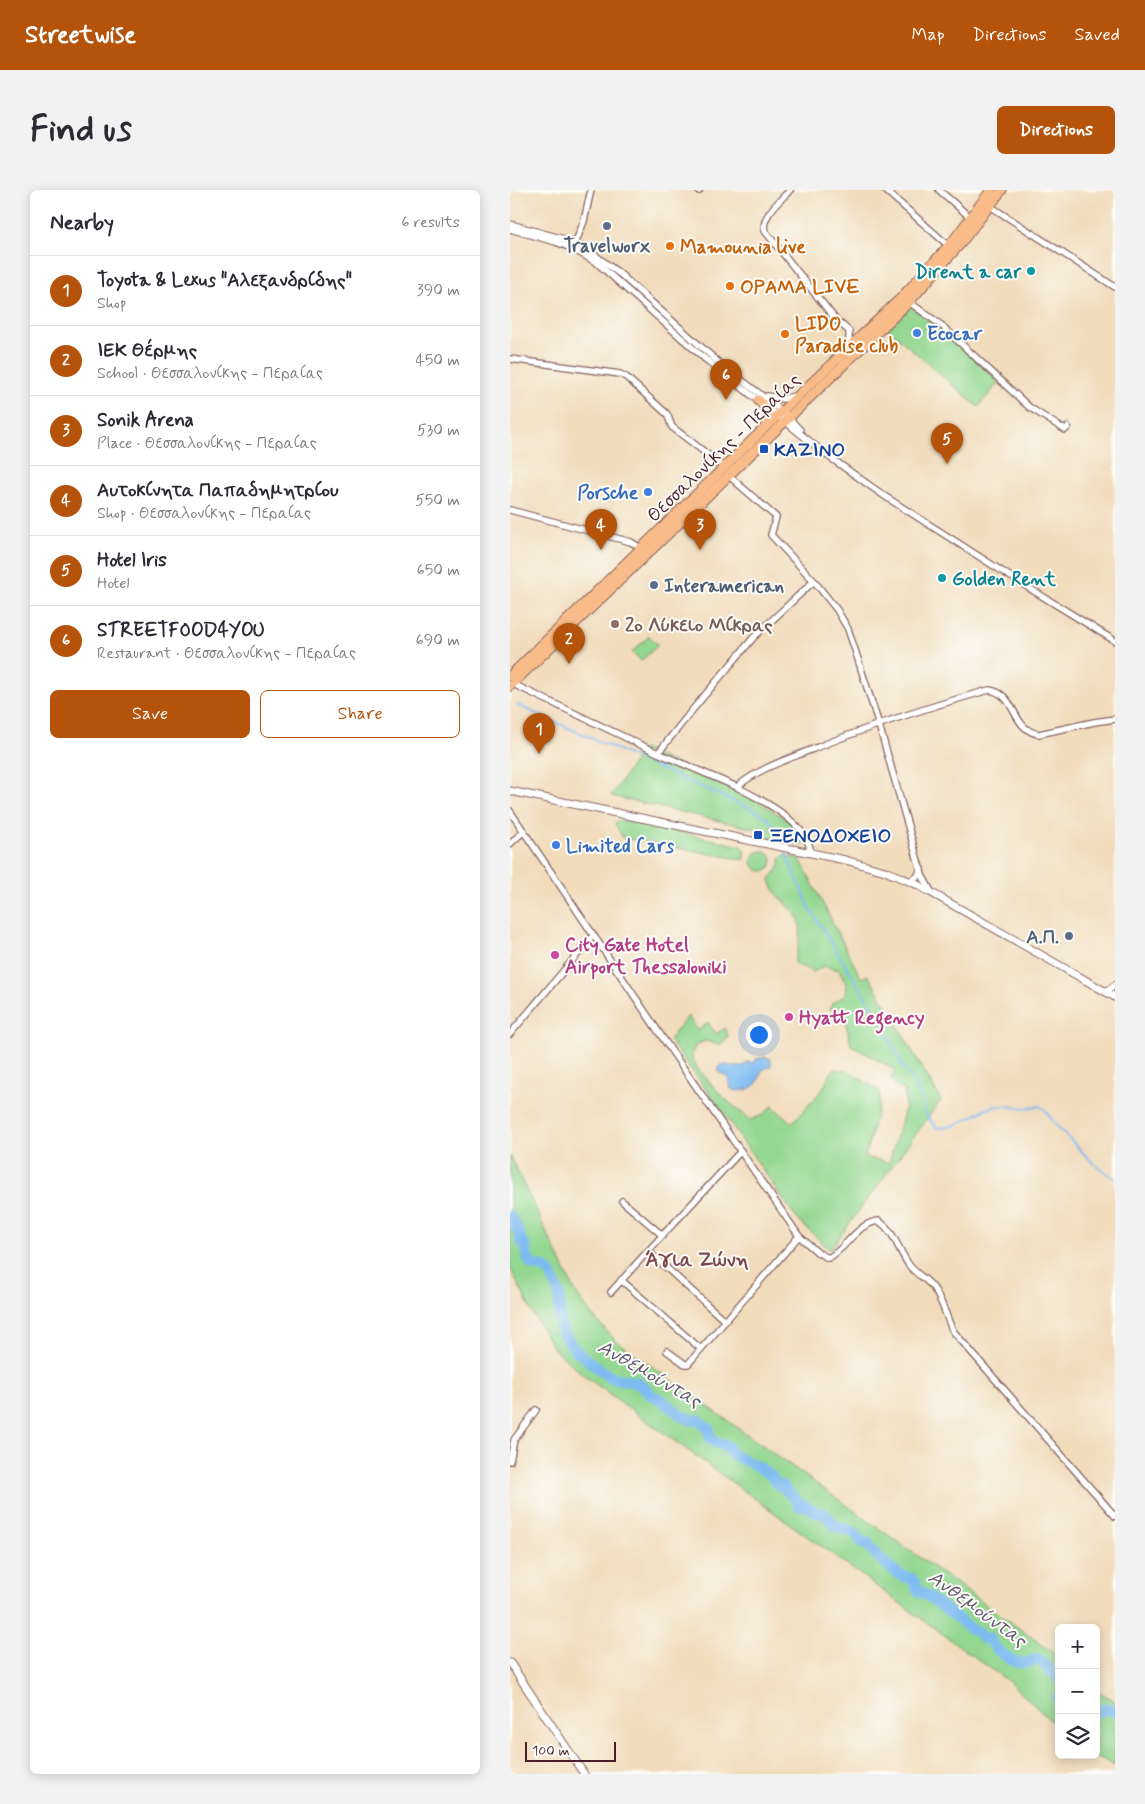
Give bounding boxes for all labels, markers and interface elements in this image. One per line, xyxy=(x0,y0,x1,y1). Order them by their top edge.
text: Streetwise xyxy=(25,20,136,51)
text: Map xyxy=(912,23,945,47)
text: Directions xyxy=(973,23,1047,47)
text: Saved xyxy=(1075,23,1120,47)
button: Directions xyxy=(997,106,1115,154)
text: Find us xyxy=(30,107,132,153)
text: Nearby xyxy=(50,209,114,237)
text: 6 results xyxy=(401,212,460,233)
marker: Travelworx xyxy=(601,220,613,232)
place label: Travelworx xyxy=(564,234,652,259)
place label: Mamounia live xyxy=(680,235,806,260)
marker: Mamounia live xyxy=(664,240,676,252)
place label: Dirent a car xyxy=(915,260,1022,285)
marker: Dirent a car xyxy=(1025,265,1037,277)
text: Toyota & Lexus "Αλεξανδρίδης" xyxy=(97,268,352,293)
place label: ΟΡΑΜΑ LIVE xyxy=(740,275,860,300)
text: 1 xyxy=(62,280,70,301)
text: 390 m xyxy=(417,280,460,301)
marker: ΟΡΑΜΑ LIVE xyxy=(724,280,736,292)
text: Shop xyxy=(97,293,126,314)
place label: LIDO Paradise club xyxy=(795,312,898,359)
place label: Ecocar xyxy=(927,322,983,347)
marker: Ecocar xyxy=(911,327,923,339)
marker: LIDO Paradise club xyxy=(779,328,791,340)
text: ΙΕΚ Θέρμης xyxy=(97,338,197,363)
text: 2 xyxy=(62,350,70,371)
text: 450 m xyxy=(415,350,460,371)
pin: 6 xyxy=(710,359,742,400)
text: School · Θεσσαλονίκης - Περαίας xyxy=(97,363,323,384)
street label: Θεσσαλονίκης - Περαίας xyxy=(642,368,806,528)
text: Sonik Arena xyxy=(97,408,194,433)
text: 3 xyxy=(62,420,70,441)
text: 530 m xyxy=(417,420,460,441)
pin: 5 xyxy=(931,423,963,464)
text: Place · Θεσσαλονίκης - Περαίας xyxy=(97,433,317,454)
place label: ΚΑΖΙΝΟ xyxy=(774,438,845,463)
marker: ΚΑΖΙΝΟ xyxy=(758,443,770,455)
text: Αυτοκίνητα Παπαδημητρίου xyxy=(97,478,339,503)
place label: Porsche xyxy=(577,481,639,506)
marker: Porsche xyxy=(642,486,654,498)
text: 4 xyxy=(61,490,71,511)
text: 550 m xyxy=(415,490,460,511)
text: Shop · Θεσσαλονίκης - Περαίας xyxy=(97,503,311,524)
pin: 4 xyxy=(585,509,617,550)
pin: 3 xyxy=(684,509,716,550)
text: Hotel Iris xyxy=(97,548,167,573)
text: 5 xyxy=(61,560,71,581)
text: 650 m xyxy=(417,560,460,581)
place label: Golden Rent xyxy=(952,567,1057,592)
marker: Golden Rent xyxy=(936,572,948,584)
text: Hotel xyxy=(97,573,130,594)
place label: Interamerican xyxy=(664,574,785,599)
marker: Interamerican xyxy=(648,579,660,591)
place label: 2ο Λύκειο Μίκρας xyxy=(625,613,773,638)
text: STREETFOOD4YOU xyxy=(97,618,265,643)
marker: 2ο Λύκειο Μίκρας xyxy=(609,618,621,630)
pin: 2 xyxy=(553,623,585,664)
text: 6 xyxy=(62,630,70,651)
text: 690 m xyxy=(416,630,460,651)
text: Restaurant · Θεσσαλονίκης - Περαίας xyxy=(97,643,356,664)
button: Save xyxy=(50,690,250,738)
button: Share xyxy=(260,690,460,738)
pin: 1 xyxy=(523,713,555,754)
place label: ΞΕΝΟΔΟΧΕΙΟ xyxy=(768,824,891,849)
marker: ΞΕΝΟΔΟΧΕΙΟ xyxy=(752,829,764,841)
place label: Limited Cars xyxy=(566,834,675,859)
marker: Limited Cars xyxy=(550,839,562,851)
place label: Α.Π. xyxy=(1026,925,1059,950)
marker: Α.Π. xyxy=(1063,930,1075,942)
place label: City Gate Hotel Airport Thessaloniki xyxy=(565,933,727,980)
marker: City Gate Hotel Airport Thessaloniki xyxy=(549,949,561,961)
place label: Hyatt Regency xyxy=(799,1006,925,1034)
marker: Hyatt Regency xyxy=(783,1011,795,1023)
your location xyxy=(746,1022,772,1048)
district label: Άγια Ζώνη xyxy=(645,1247,749,1274)
water label: Ανθεμούντας xyxy=(592,1334,707,1416)
water label: Ανθεμούντας xyxy=(922,1564,1033,1655)
map controls xyxy=(1055,1624,1100,1759)
button: + xyxy=(1055,1624,1100,1669)
button: − xyxy=(1055,1669,1100,1714)
button: layers xyxy=(1055,1714,1100,1759)
scale bar xyxy=(525,1739,616,1762)
text: 100 m xyxy=(532,1742,570,1760)

